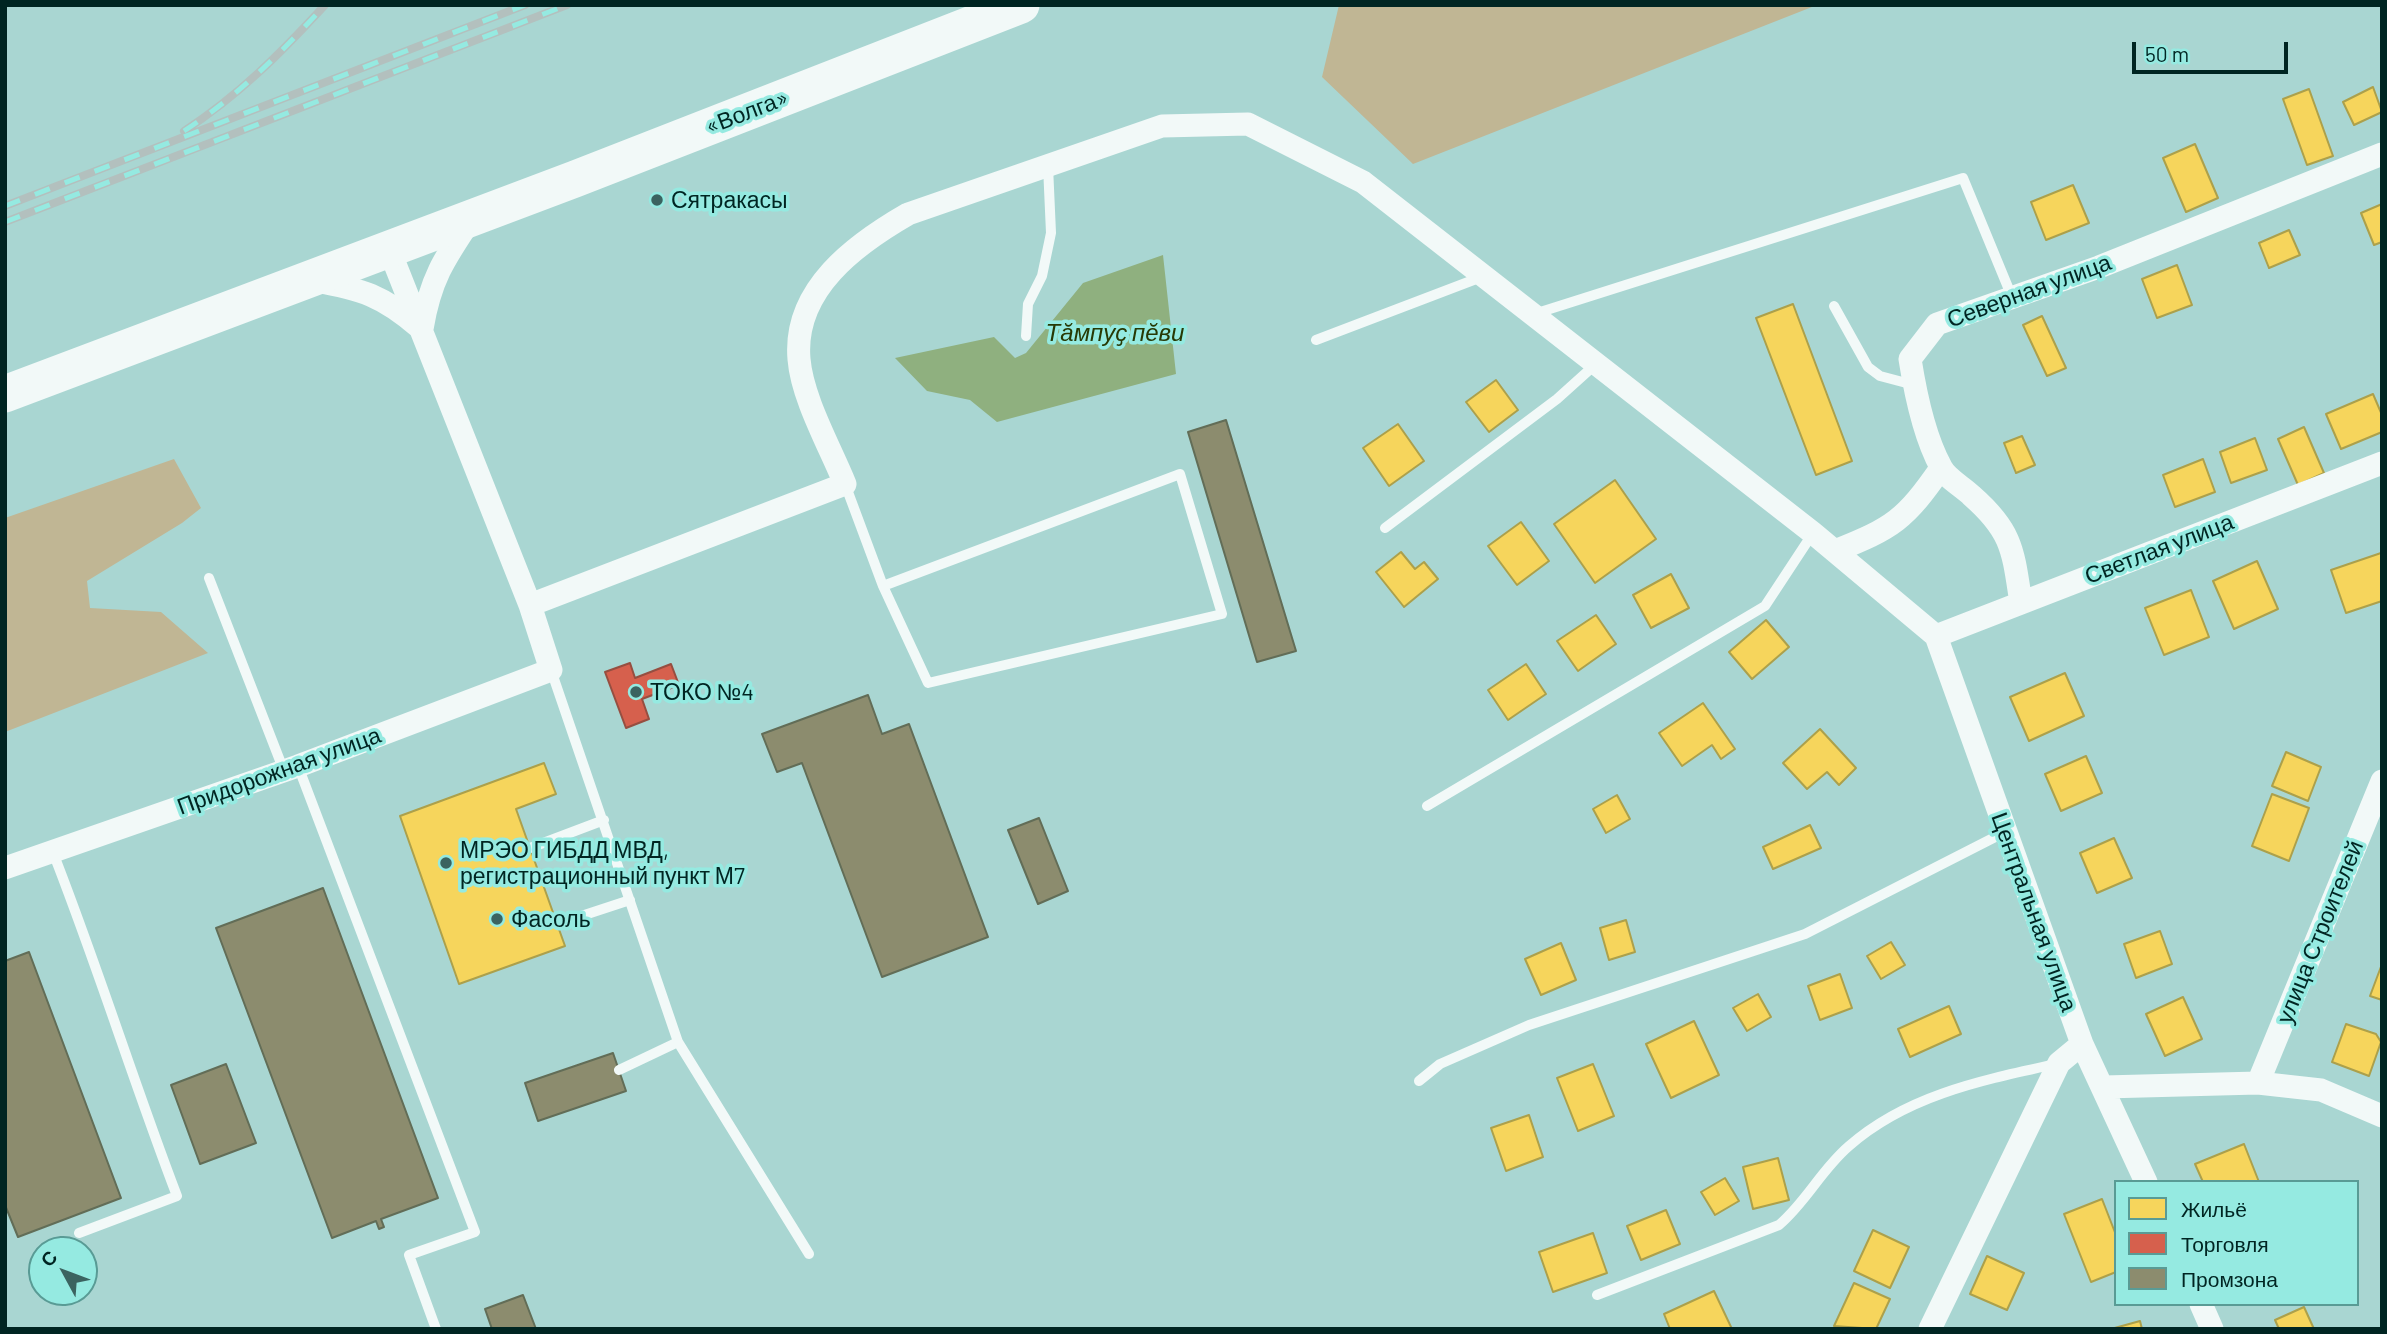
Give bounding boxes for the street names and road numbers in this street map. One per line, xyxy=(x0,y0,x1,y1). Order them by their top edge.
street label: «Волга» xyxy=(702,84,792,140)
street label: Северная улица xyxy=(1943,248,2115,334)
street label: Светлая улица xyxy=(2081,508,2237,590)
street label: Придорожная улица xyxy=(173,721,385,821)
street label: Центральная улица xyxy=(1985,809,2083,1015)
street label: улица Строителей xyxy=(2271,837,2369,1027)

